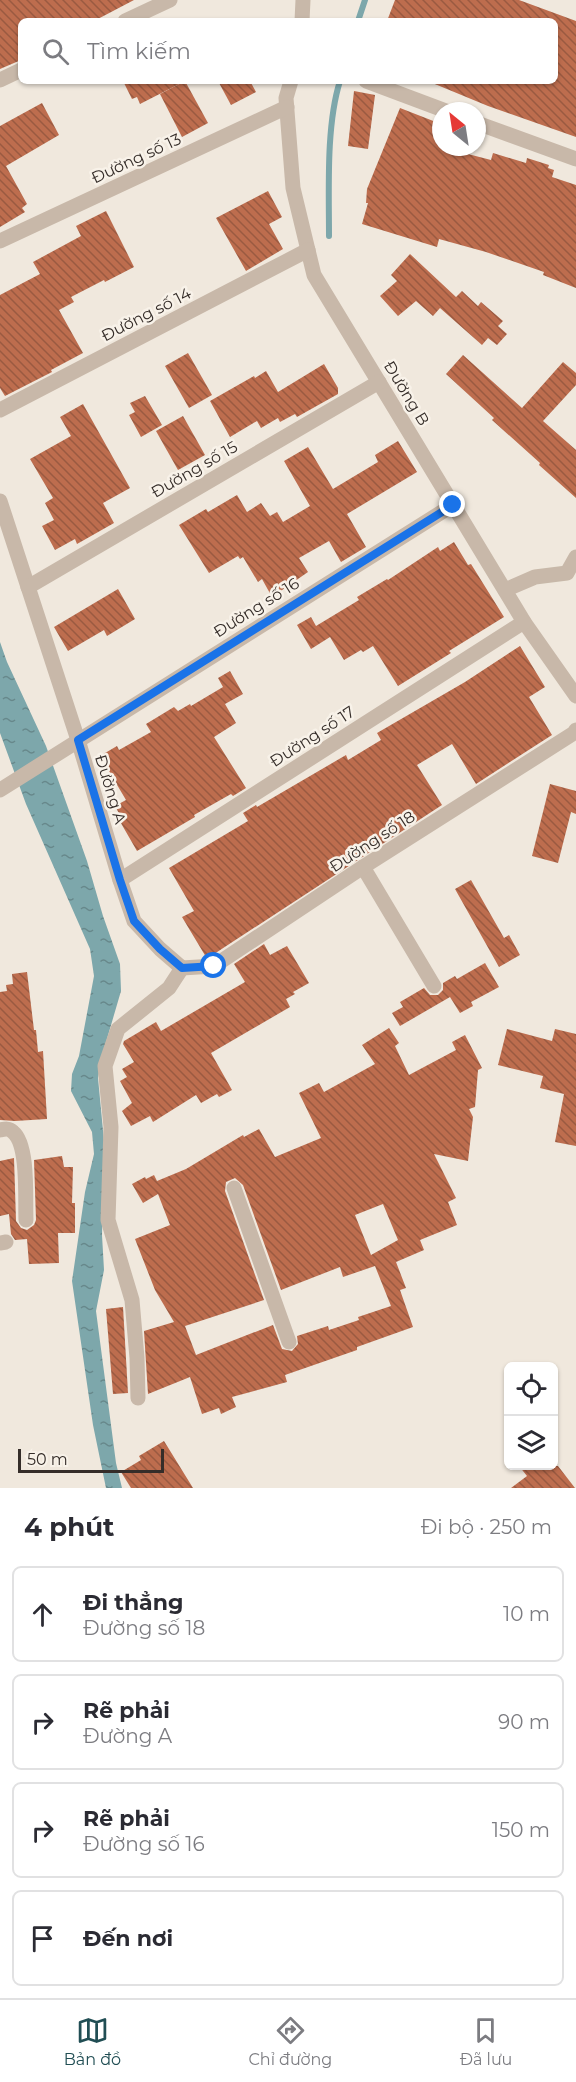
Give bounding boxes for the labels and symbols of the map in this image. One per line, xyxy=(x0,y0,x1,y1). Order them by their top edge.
north arrow xyxy=(432,102,486,156)
street label: Đường số 13 xyxy=(88,129,184,187)
street label: Đường số 14 xyxy=(98,283,195,345)
street label: Đường B xyxy=(380,358,433,429)
street label: Đường số 15 xyxy=(148,437,241,502)
route end xyxy=(439,491,465,517)
street label: Đường số 16 xyxy=(210,573,303,641)
street label: Đường số 17 xyxy=(266,702,358,771)
street label: Đường A xyxy=(91,752,130,827)
street label: Đường số 18 xyxy=(326,807,418,876)
route start xyxy=(200,952,226,978)
scale bar xyxy=(18,1446,164,1474)

